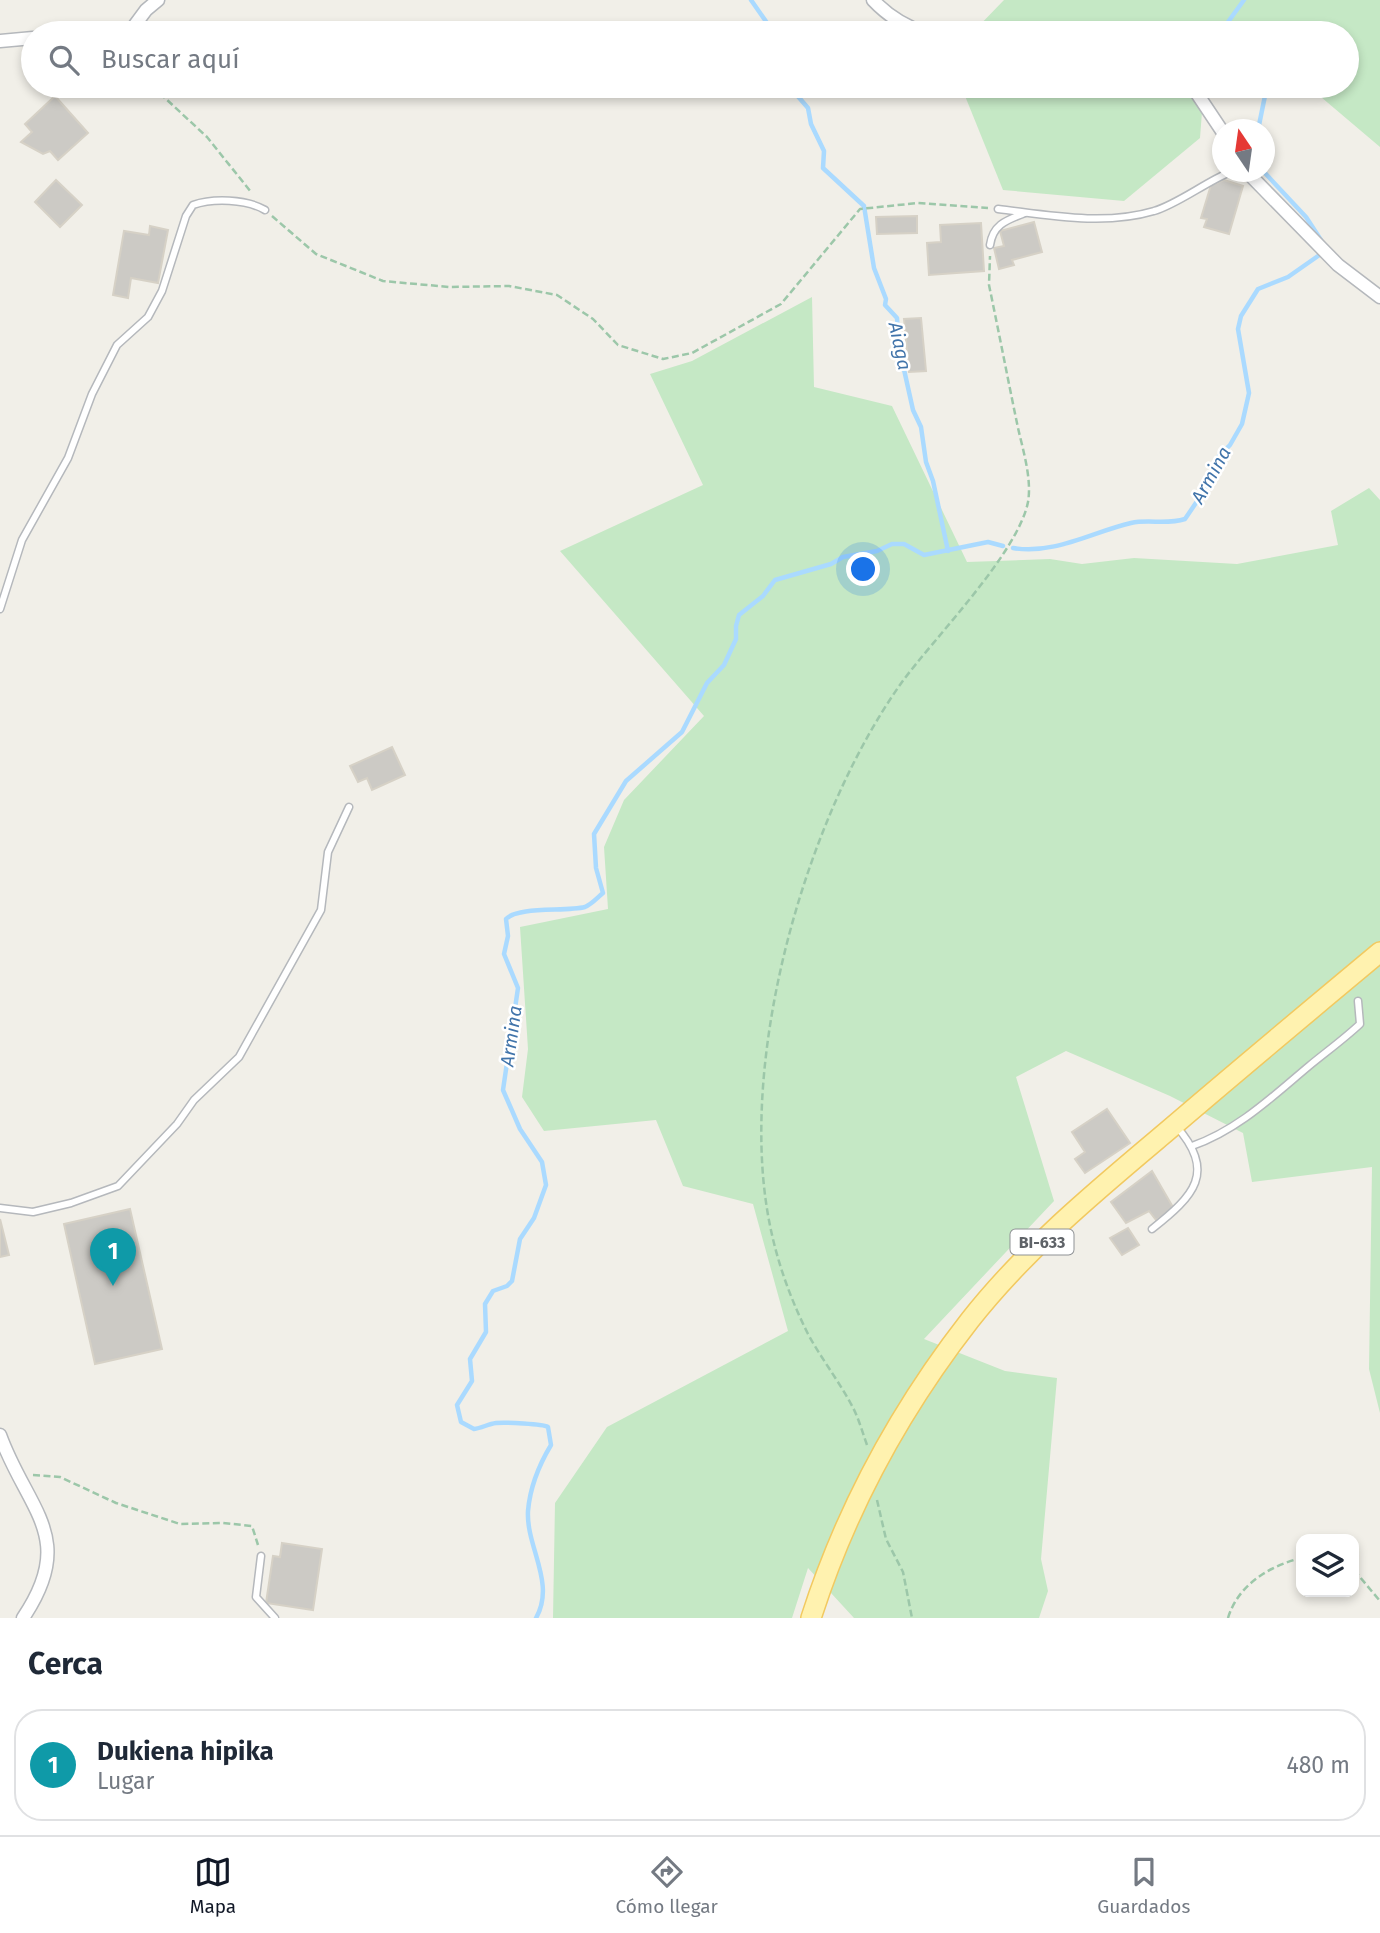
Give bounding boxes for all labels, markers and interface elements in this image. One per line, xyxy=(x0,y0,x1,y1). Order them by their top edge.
search box xyxy=(21,21,1359,98)
icon: search xyxy=(45,41,83,79)
text: Buscar aquí xyxy=(101,44,239,75)
north arrow xyxy=(1212,119,1275,182)
water label: Aiaga xyxy=(883,319,916,372)
water label: Armina xyxy=(1186,443,1236,508)
your location xyxy=(846,552,880,586)
water label: Armina xyxy=(495,1004,527,1069)
pin: 1 xyxy=(90,1228,136,1286)
road number: BI-633 xyxy=(1010,1230,1074,1254)
map controls xyxy=(1296,1534,1359,1597)
button: layers xyxy=(1296,1534,1359,1597)
text: Cerca xyxy=(28,1646,103,1682)
text: Dukiena hipika xyxy=(97,1736,274,1767)
text: 1 xyxy=(48,1751,58,1779)
text: 480 m xyxy=(1286,1751,1350,1779)
text: Lugar xyxy=(97,1767,154,1795)
tab: Mapa xyxy=(190,1853,236,1918)
tab: Cómo llegar xyxy=(616,1853,718,1918)
tab: Guardados xyxy=(1097,1853,1190,1918)

